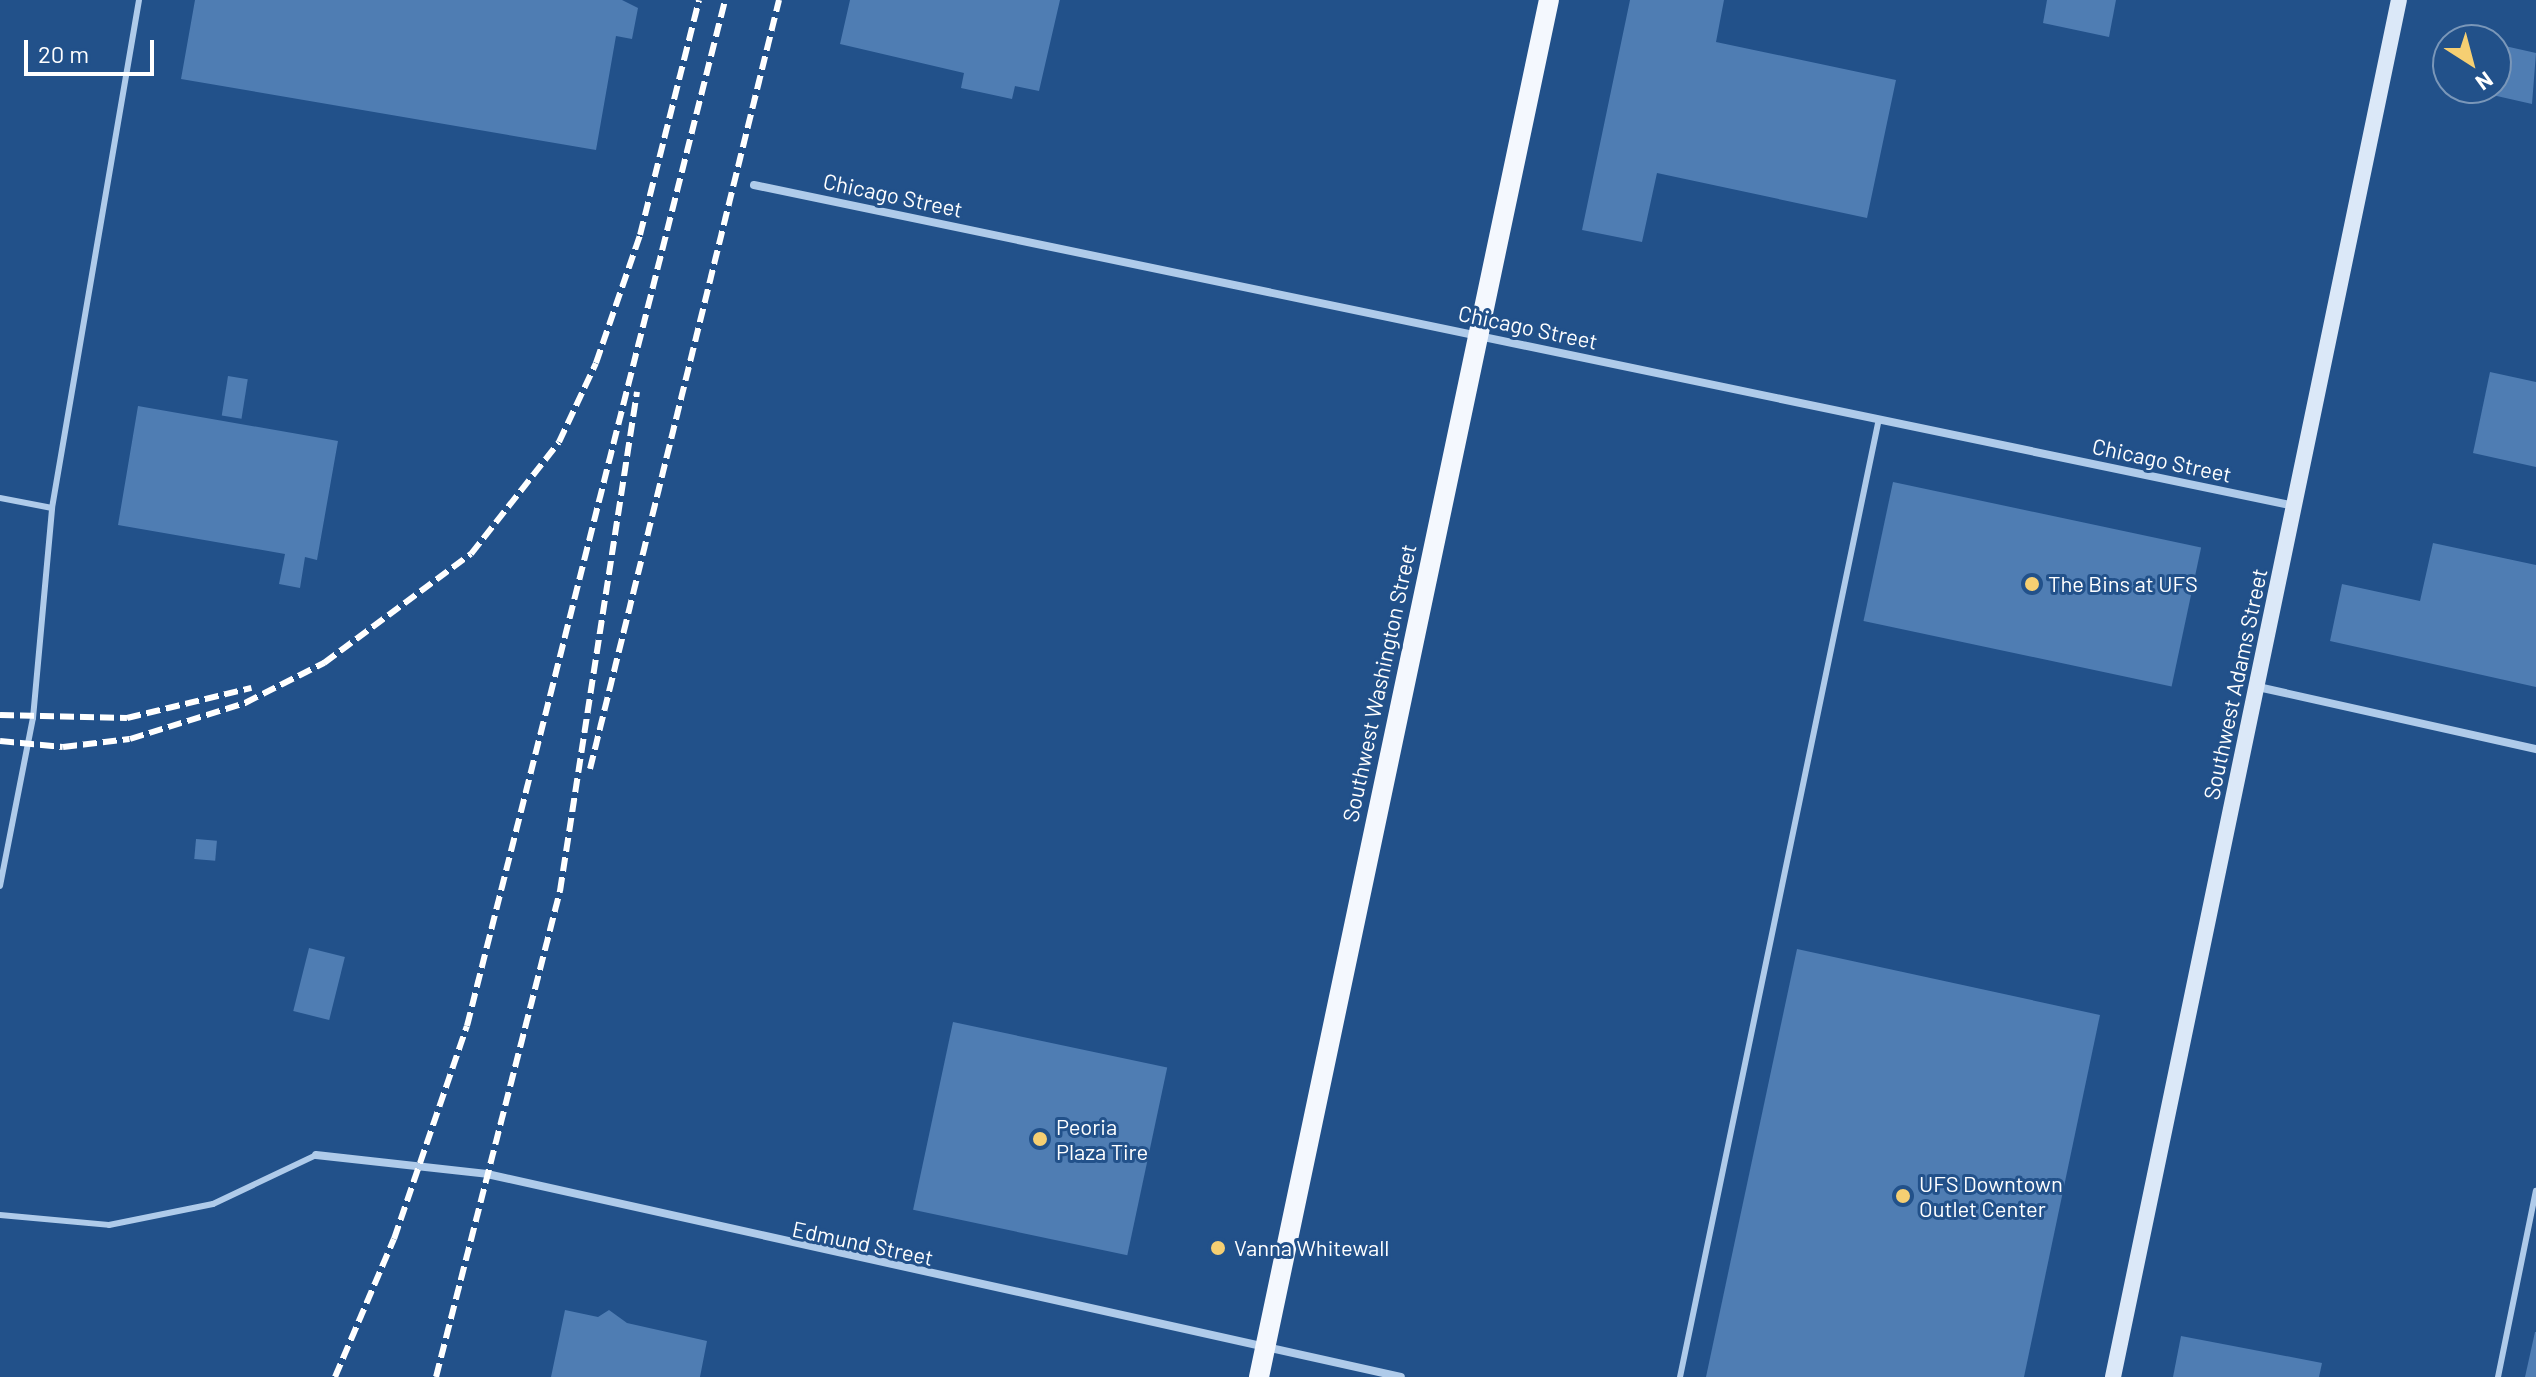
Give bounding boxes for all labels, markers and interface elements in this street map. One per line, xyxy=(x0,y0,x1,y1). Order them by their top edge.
scale bar xyxy=(28,24,158,74)
north arrow xyxy=(2432,24,2512,104)
text: 20 m xyxy=(38,39,89,68)
text: N xyxy=(2471,67,2499,97)
street label: Chicago Street xyxy=(821,167,965,223)
street label: Chicago Street xyxy=(1456,299,1600,355)
street label: Chicago Street xyxy=(2090,432,2234,488)
street label: Southwest Washington Street xyxy=(1337,542,1421,824)
street label: Southwest Adams Street xyxy=(2198,566,2272,802)
place label: The Bins at UFS xyxy=(2048,571,2198,597)
marker: The Bins at UFS xyxy=(2023,575,2041,593)
place label: Peoria Plaza Tire xyxy=(1056,1113,1148,1164)
marker: Peoria Plaza Tire xyxy=(1031,1130,1049,1148)
place label: UFS Downtown Outlet Center xyxy=(1919,1170,2063,1222)
marker: UFS Downtown Outlet Center xyxy=(1894,1187,1912,1205)
street label: Edmund Street xyxy=(790,1215,936,1271)
place label: Vanna Whitewall xyxy=(1234,1235,1389,1261)
marker: Vanna Whitewall xyxy=(1209,1239,1227,1257)

